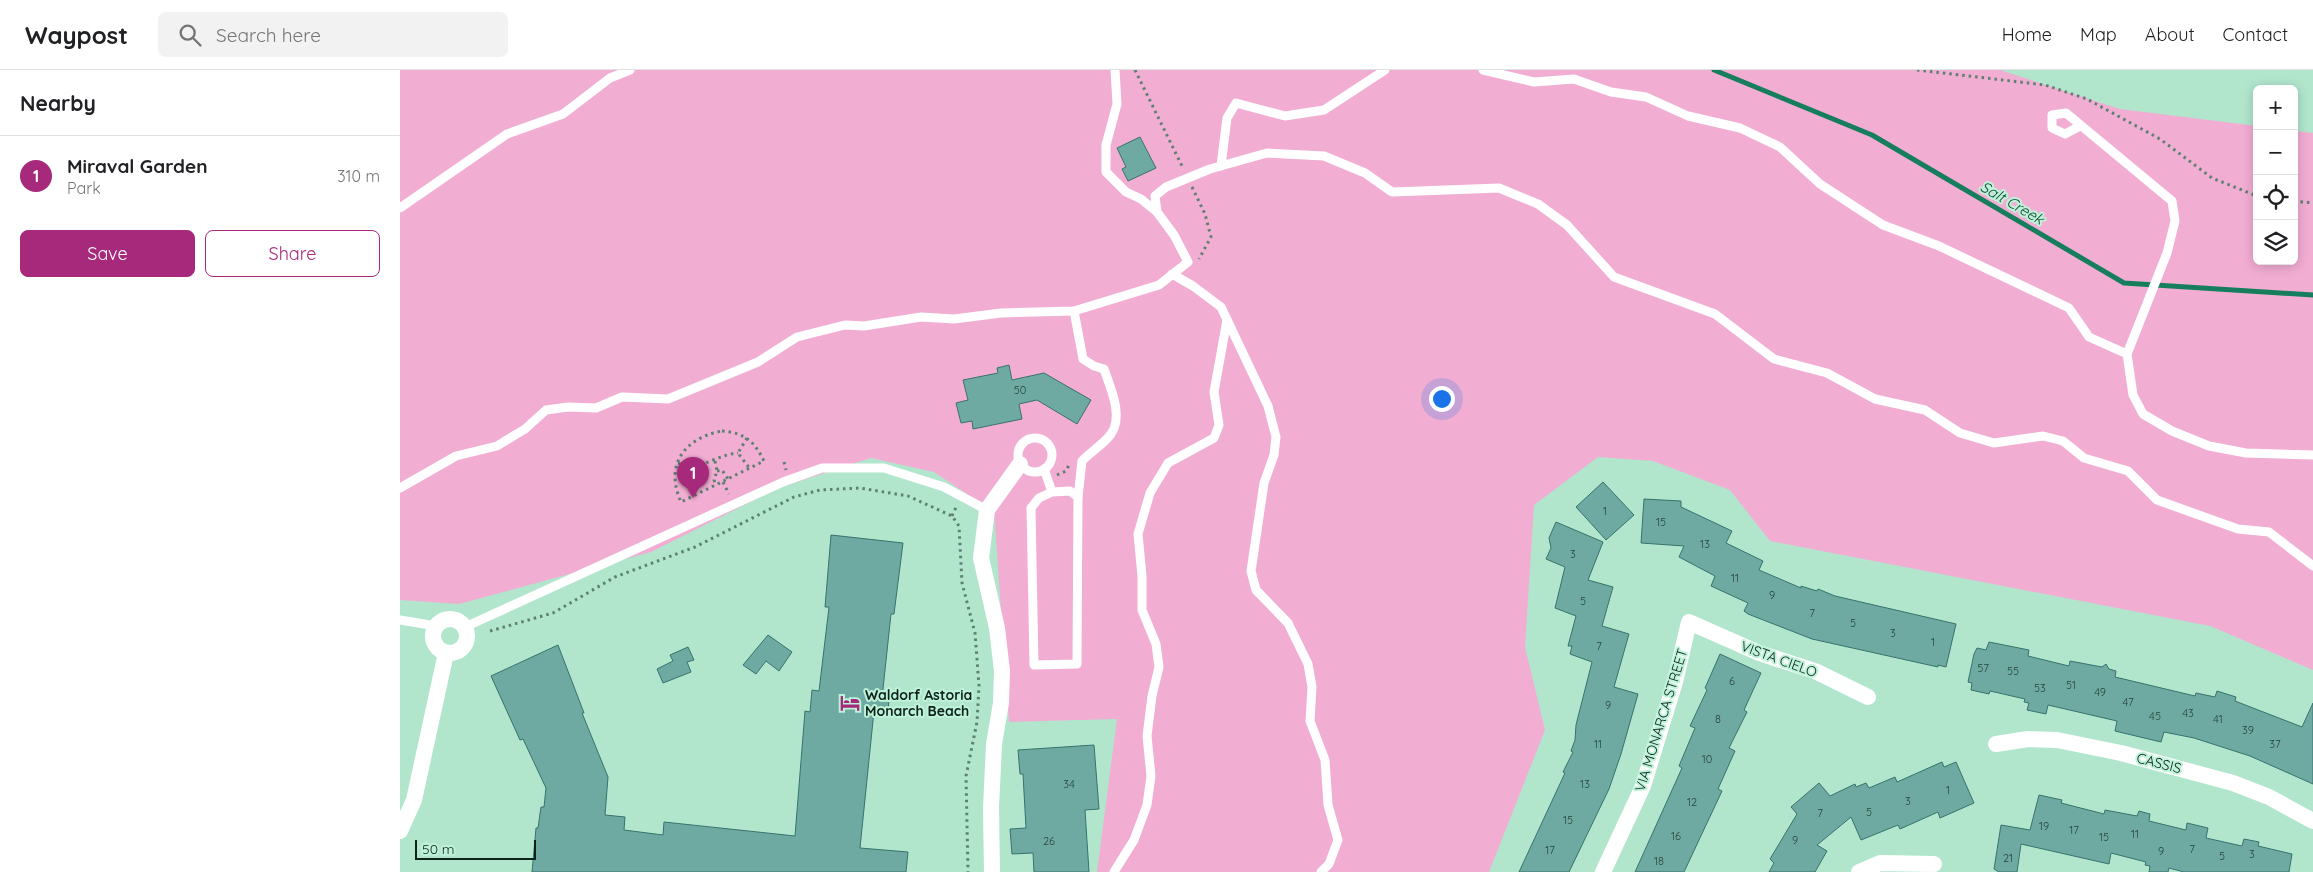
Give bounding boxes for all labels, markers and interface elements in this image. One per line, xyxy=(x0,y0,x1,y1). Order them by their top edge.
search box xyxy=(158,12,508,57)
text: Waypost xyxy=(25,20,128,50)
icon: search xyxy=(176,21,204,49)
text: Search here xyxy=(216,23,321,47)
text: Home xyxy=(2002,23,2052,46)
text: Map xyxy=(2080,23,2117,46)
text: About xyxy=(2145,23,2195,46)
text: Contact xyxy=(2223,23,2288,46)
map controls xyxy=(2253,85,2298,265)
button: + xyxy=(2253,85,2298,130)
text: Nearby xyxy=(20,90,96,116)
button: − xyxy=(2253,130,2298,175)
text: Miraval Garden xyxy=(67,154,208,178)
text: 1 xyxy=(33,166,39,186)
text: 310 m xyxy=(337,166,380,186)
button: locate xyxy=(2253,175,2298,220)
water label: Salt Creek xyxy=(1977,177,2049,229)
text: Park xyxy=(67,178,101,198)
button: layers xyxy=(2253,220,2298,265)
button: Save xyxy=(20,230,195,277)
button: Share xyxy=(205,230,380,277)
house number: 50 xyxy=(1014,383,1026,397)
your location xyxy=(1429,386,1455,412)
pin: 1 xyxy=(677,457,709,498)
house number: 1 xyxy=(1603,504,1607,518)
house number: 15 xyxy=(1656,515,1666,529)
house number: 13 xyxy=(1700,537,1710,551)
house number: 3 xyxy=(1570,547,1576,561)
house number: 11 xyxy=(1731,571,1739,585)
house number: 9 xyxy=(1769,588,1775,602)
house number: 5 xyxy=(1580,594,1586,608)
house number: 7 xyxy=(1809,606,1815,620)
house number: 5 xyxy=(1850,616,1856,630)
house number: 3 xyxy=(1890,626,1896,640)
house number: 1 xyxy=(1931,635,1935,649)
street label: VISTA CIELO xyxy=(1738,637,1820,681)
house number: 7 xyxy=(1596,639,1602,653)
street label: VIA MONARCA STREET xyxy=(1631,646,1691,794)
house number: 57 xyxy=(1977,661,1989,675)
house number: 55 xyxy=(2007,664,2019,678)
house number: 6 xyxy=(1729,674,1735,688)
house number: 51 xyxy=(2066,678,2076,692)
house number: 53 xyxy=(2034,681,2046,695)
house number: 49 xyxy=(2094,685,2106,699)
place label: Waldorf Astoria Monarch Beach xyxy=(865,686,972,720)
hotel icon: Waldorf Astoria Monarch Beach xyxy=(839,692,861,714)
house number: 47 xyxy=(2122,695,2134,709)
house number: 9 xyxy=(1605,698,1611,712)
house number: 43 xyxy=(2182,706,2194,720)
house number: 45 xyxy=(2149,709,2161,723)
house number: 8 xyxy=(1715,712,1721,726)
house number: 41 xyxy=(2213,712,2223,726)
house number: 39 xyxy=(2242,723,2254,737)
house number: 11 xyxy=(1594,737,1602,751)
house number: 37 xyxy=(2269,737,2281,751)
street label: CASSIS xyxy=(2135,749,2183,777)
house number: 10 xyxy=(1702,752,1712,766)
house number: 34 xyxy=(1063,777,1075,791)
house number: 13 xyxy=(1580,777,1590,791)
house number: 1 xyxy=(1946,783,1950,797)
house number: 3 xyxy=(1905,794,1911,808)
house number: 12 xyxy=(1687,795,1697,809)
house number: 5 xyxy=(1866,805,1872,819)
house number: 7 xyxy=(1817,806,1823,820)
house number: 15 xyxy=(1563,813,1573,827)
house number: 19 xyxy=(2039,819,2049,833)
house number: 17 xyxy=(2069,823,2079,837)
house number: 11 xyxy=(2131,827,2139,841)
house number: 16 xyxy=(1671,829,1681,843)
house number: 15 xyxy=(2099,830,2109,844)
house number: 9 xyxy=(1792,833,1798,847)
house number: 26 xyxy=(1043,834,1055,848)
scale bar xyxy=(415,837,536,860)
text: 50 m xyxy=(422,840,455,858)
house number: 7 xyxy=(2189,842,2195,856)
house number: 17 xyxy=(1545,843,1555,857)
house number: 9 xyxy=(2158,844,2164,858)
house number: 3 xyxy=(2249,847,2255,861)
house number: 5 xyxy=(2219,849,2225,863)
house number: 21 xyxy=(2003,851,2013,865)
house number: 18 xyxy=(1654,854,1664,868)

